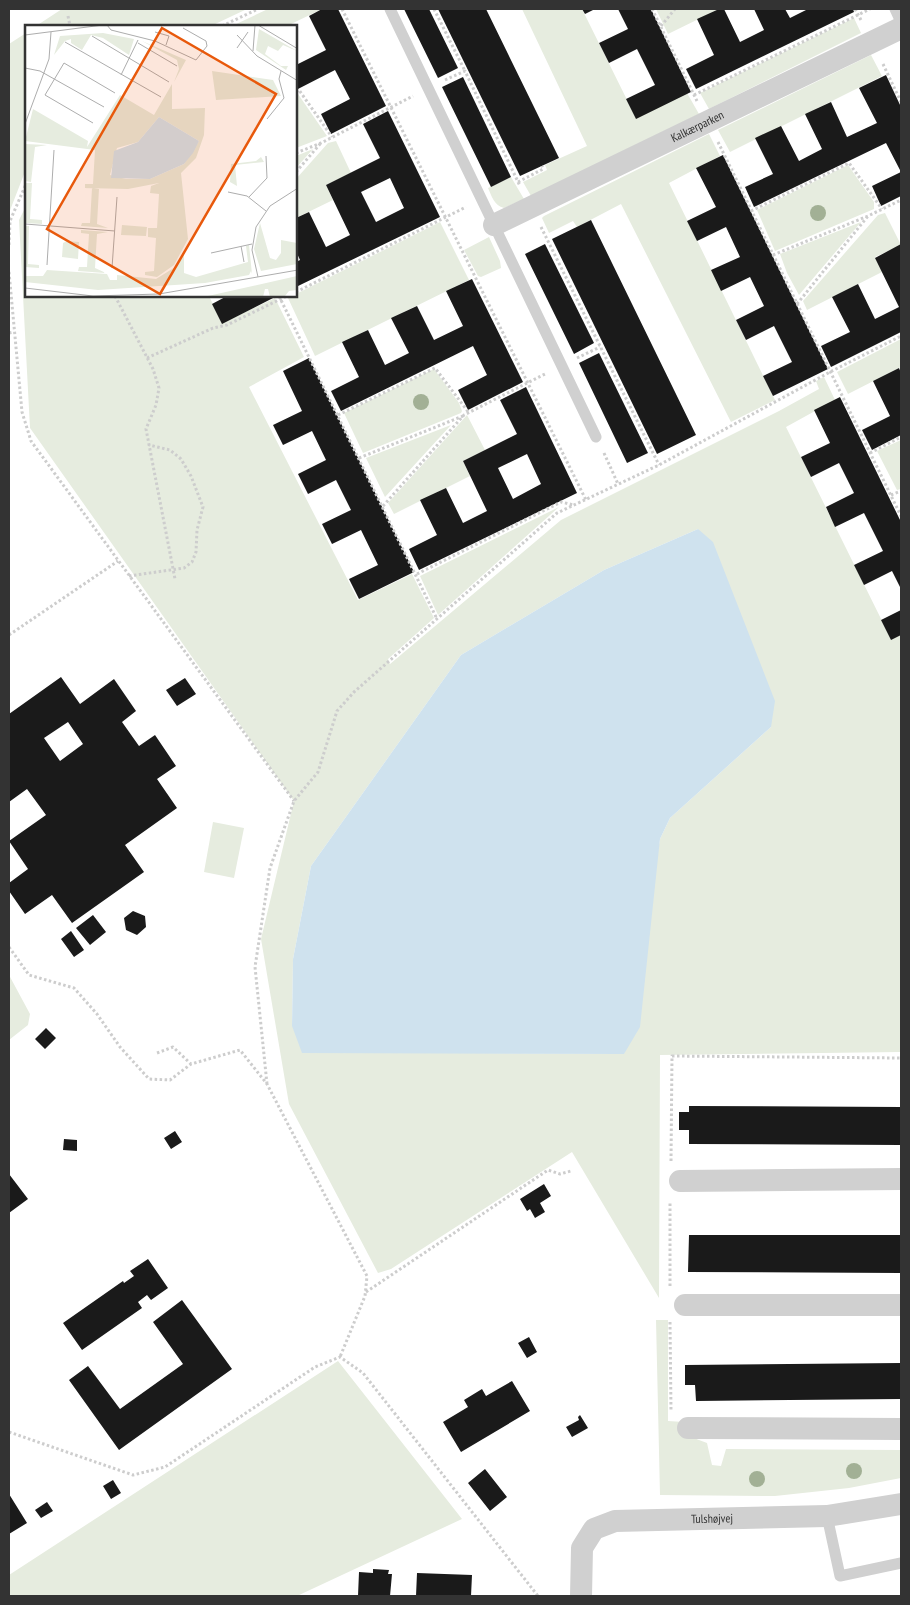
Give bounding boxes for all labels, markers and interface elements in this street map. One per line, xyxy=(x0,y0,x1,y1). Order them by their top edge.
inset map xyxy=(25,25,298,298)
street label: Kalkærparken xyxy=(668,107,726,145)
street label: Tulshøjvej xyxy=(691,1510,733,1526)

